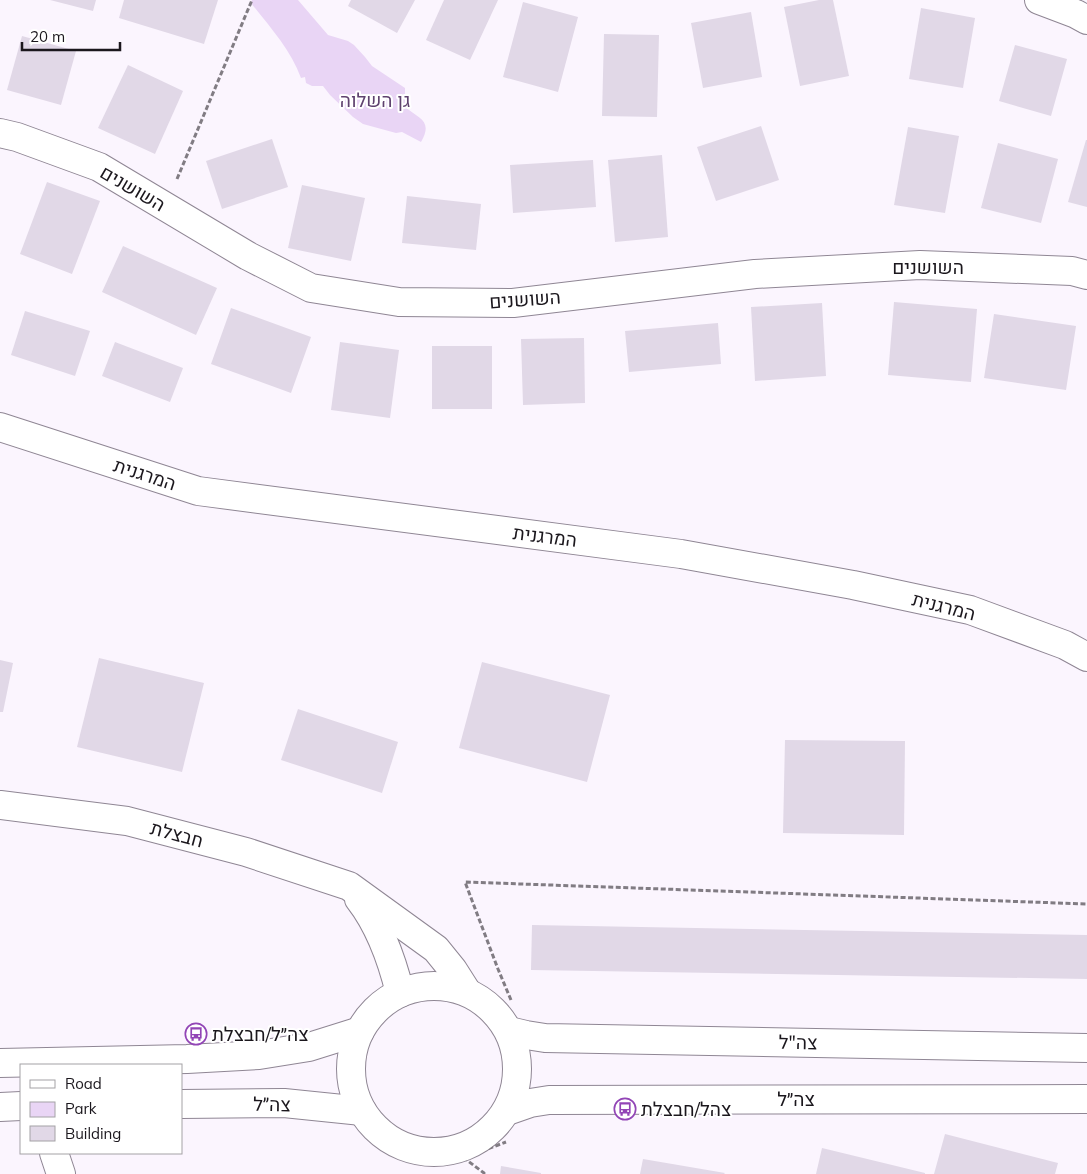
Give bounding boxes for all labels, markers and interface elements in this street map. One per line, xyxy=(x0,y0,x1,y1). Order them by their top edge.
scale bar xyxy=(22,20,120,52)
text: 20 m xyxy=(30,27,65,46)
park label: גן השלוה xyxy=(340,88,410,112)
street label: השושנים xyxy=(96,160,170,216)
street label: השושנים xyxy=(892,255,964,279)
street label: השושנים xyxy=(488,285,562,313)
street label: המרגנית xyxy=(111,453,179,495)
street label: המרגנית xyxy=(512,520,578,552)
street label: המרגנית xyxy=(910,587,978,625)
street label: חבצלת xyxy=(148,815,206,853)
bus stop icon: צה״ל/חבצלת xyxy=(184,1022,208,1046)
place label: צה״ל/חבצלת xyxy=(212,1022,309,1046)
street label: צה"ל xyxy=(778,1030,818,1054)
legend xyxy=(20,1064,182,1154)
text: Road xyxy=(65,1074,102,1093)
street label: צה״ל xyxy=(777,1087,815,1111)
street label: צה״ל xyxy=(253,1092,291,1116)
bus stop icon: צהל/חבצלת xyxy=(613,1097,637,1121)
place label: צהל/חבצלת xyxy=(641,1097,731,1121)
text: Park xyxy=(65,1099,97,1118)
text: Building xyxy=(65,1124,121,1143)

